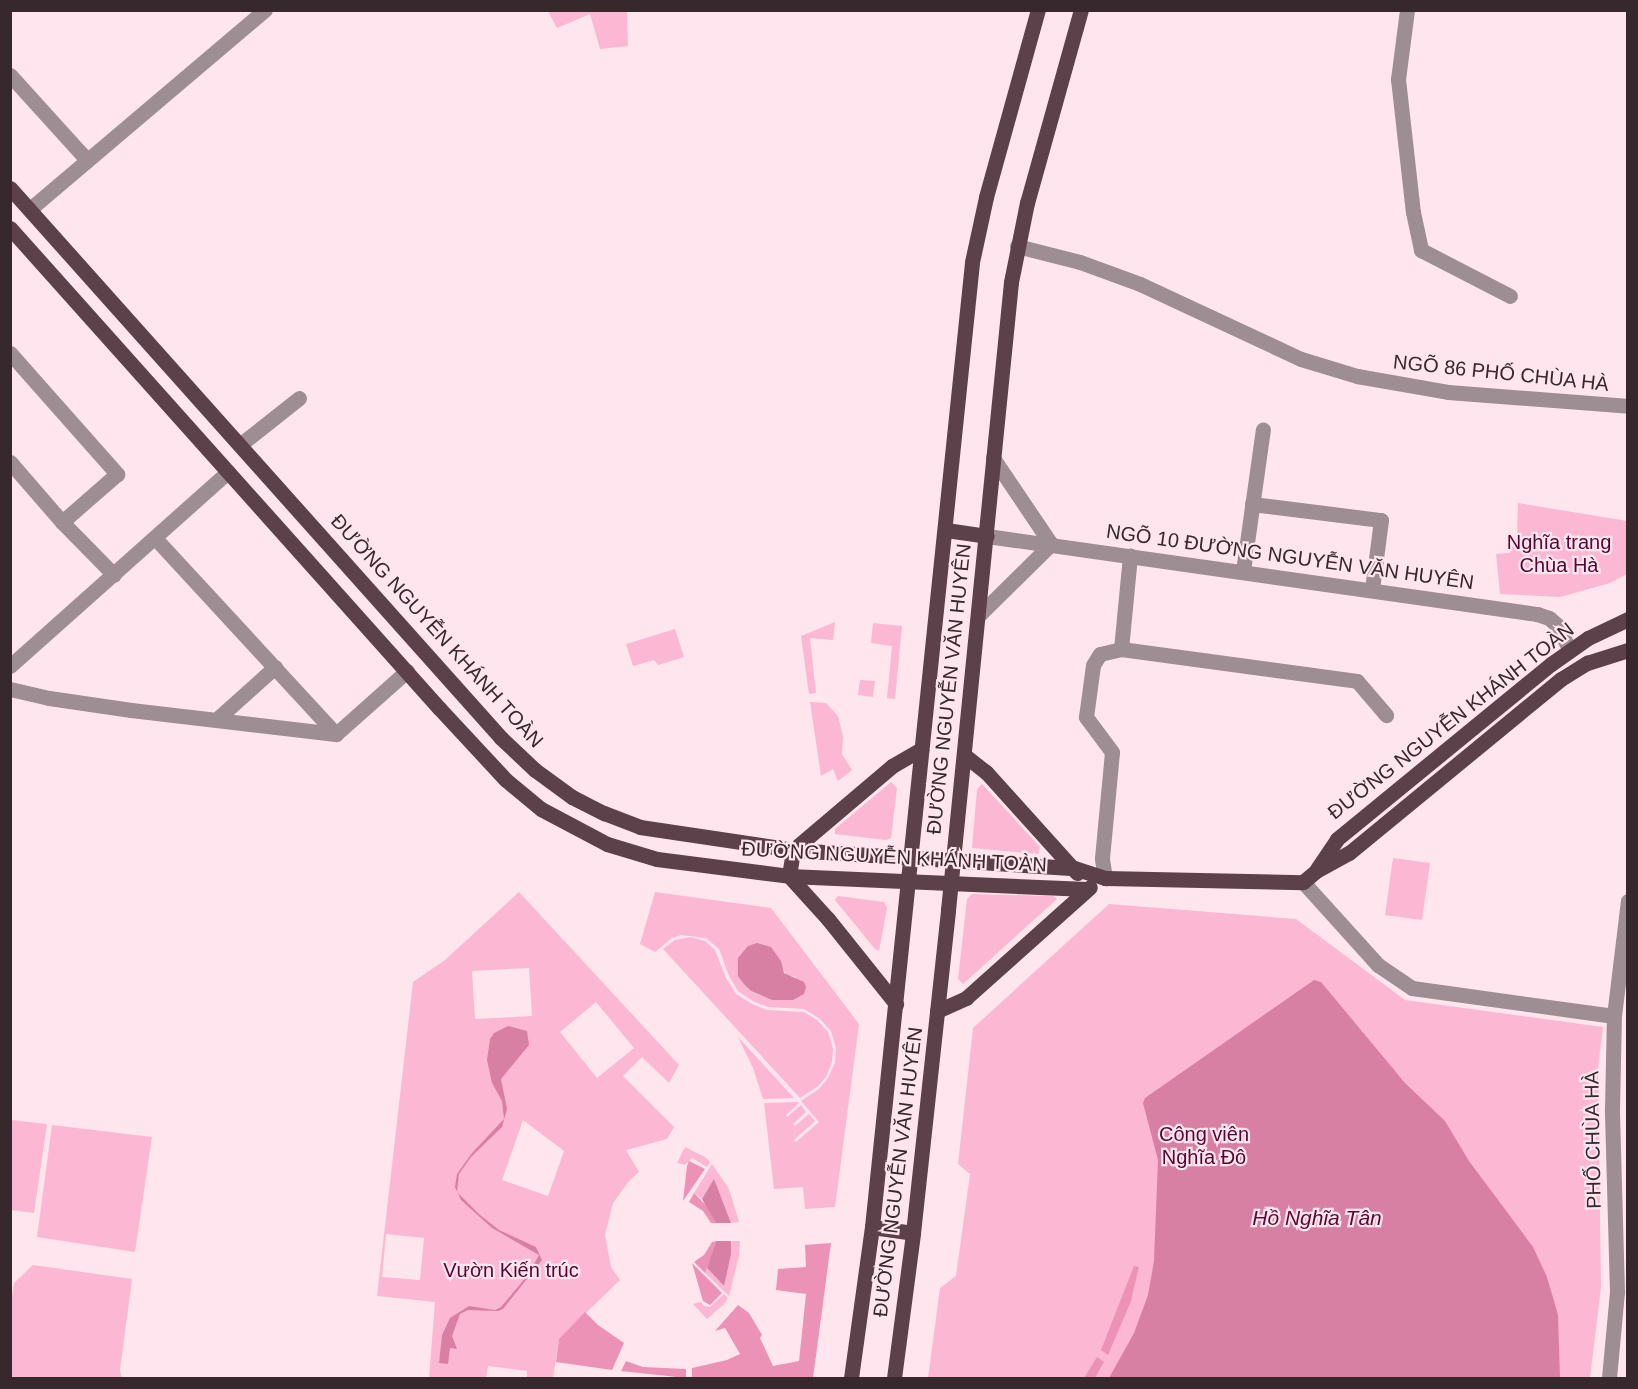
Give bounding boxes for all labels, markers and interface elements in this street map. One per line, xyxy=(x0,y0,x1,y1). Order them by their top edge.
street label: NGÕ 86 PHỐ CHÙA HÀ xyxy=(1391,350,1611,396)
street label: ĐƯỜNG NGUYỄN KHÁNH TOÀN xyxy=(326,509,548,753)
street label: NGÕ 10 ĐƯỜNG NGUYỄN VĂN HUYÊN xyxy=(1105,519,1475,595)
park label: Nghĩa trang Chùa Hà xyxy=(1507,530,1611,577)
street label: ĐƯỜNG NGUYỄN VĂN HUYÊN xyxy=(922,543,976,835)
street label: ĐƯỜNG NGUYỄN KHÁNH TOÀN xyxy=(1323,617,1579,825)
street label: ĐƯỜNG NGUYỄN KHÁNH TOÀN xyxy=(741,837,1047,877)
street label: ĐƯỜNG NGUYỄN VĂN HUYÊN xyxy=(868,1026,928,1318)
street label: PHỐ CHÙA HÀ xyxy=(1580,1070,1606,1210)
park label: Công viên Nghĩa Đô xyxy=(1159,1122,1249,1169)
water label: Hồ Nghĩa Tân xyxy=(1252,1205,1382,1231)
park label: Vườn Kiến trúc xyxy=(443,1258,579,1282)

